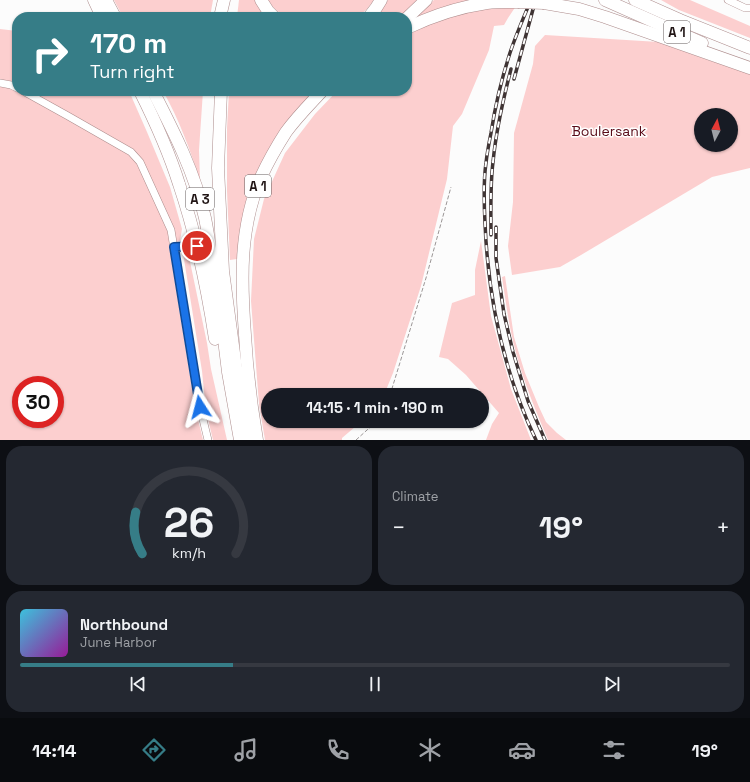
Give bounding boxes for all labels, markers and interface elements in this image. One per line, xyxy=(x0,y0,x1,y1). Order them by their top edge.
road number: A 1 xyxy=(664,21,690,43)
text: 170 m xyxy=(90,25,167,61)
icon: right xyxy=(24,28,76,80)
text: Turn right xyxy=(90,60,174,83)
north arrow xyxy=(694,108,738,152)
map controls xyxy=(694,108,738,152)
park label: Boulersank xyxy=(572,122,647,140)
road number: A 1 xyxy=(245,175,271,197)
road number: A 3 xyxy=(186,188,214,210)
pin xyxy=(180,229,214,263)
icon: arrive xyxy=(186,235,208,257)
speed limit sign: 30 xyxy=(12,376,64,428)
position arrow xyxy=(179,386,221,428)
text: 14:15 · 1 min · 190 m xyxy=(306,398,444,417)
text: Climate xyxy=(392,488,438,505)
text: 26 xyxy=(164,495,214,548)
text: 19° xyxy=(539,508,583,547)
text: − xyxy=(392,513,406,541)
text: + xyxy=(716,513,730,541)
text: km/h xyxy=(172,543,206,561)
text: Northbound xyxy=(80,615,168,634)
text: June Harbor xyxy=(80,634,157,651)
icon: previous xyxy=(127,673,149,695)
icon: pause xyxy=(364,673,386,695)
icon: next xyxy=(601,673,623,695)
icon: directions xyxy=(140,736,168,764)
icon: music xyxy=(232,736,260,764)
icon: phone xyxy=(324,736,352,764)
icon: climate xyxy=(416,736,444,764)
icon: car xyxy=(508,736,536,764)
icon: filters xyxy=(600,736,628,764)
text: 14:14 xyxy=(32,739,76,762)
text: 19° xyxy=(692,739,718,762)

